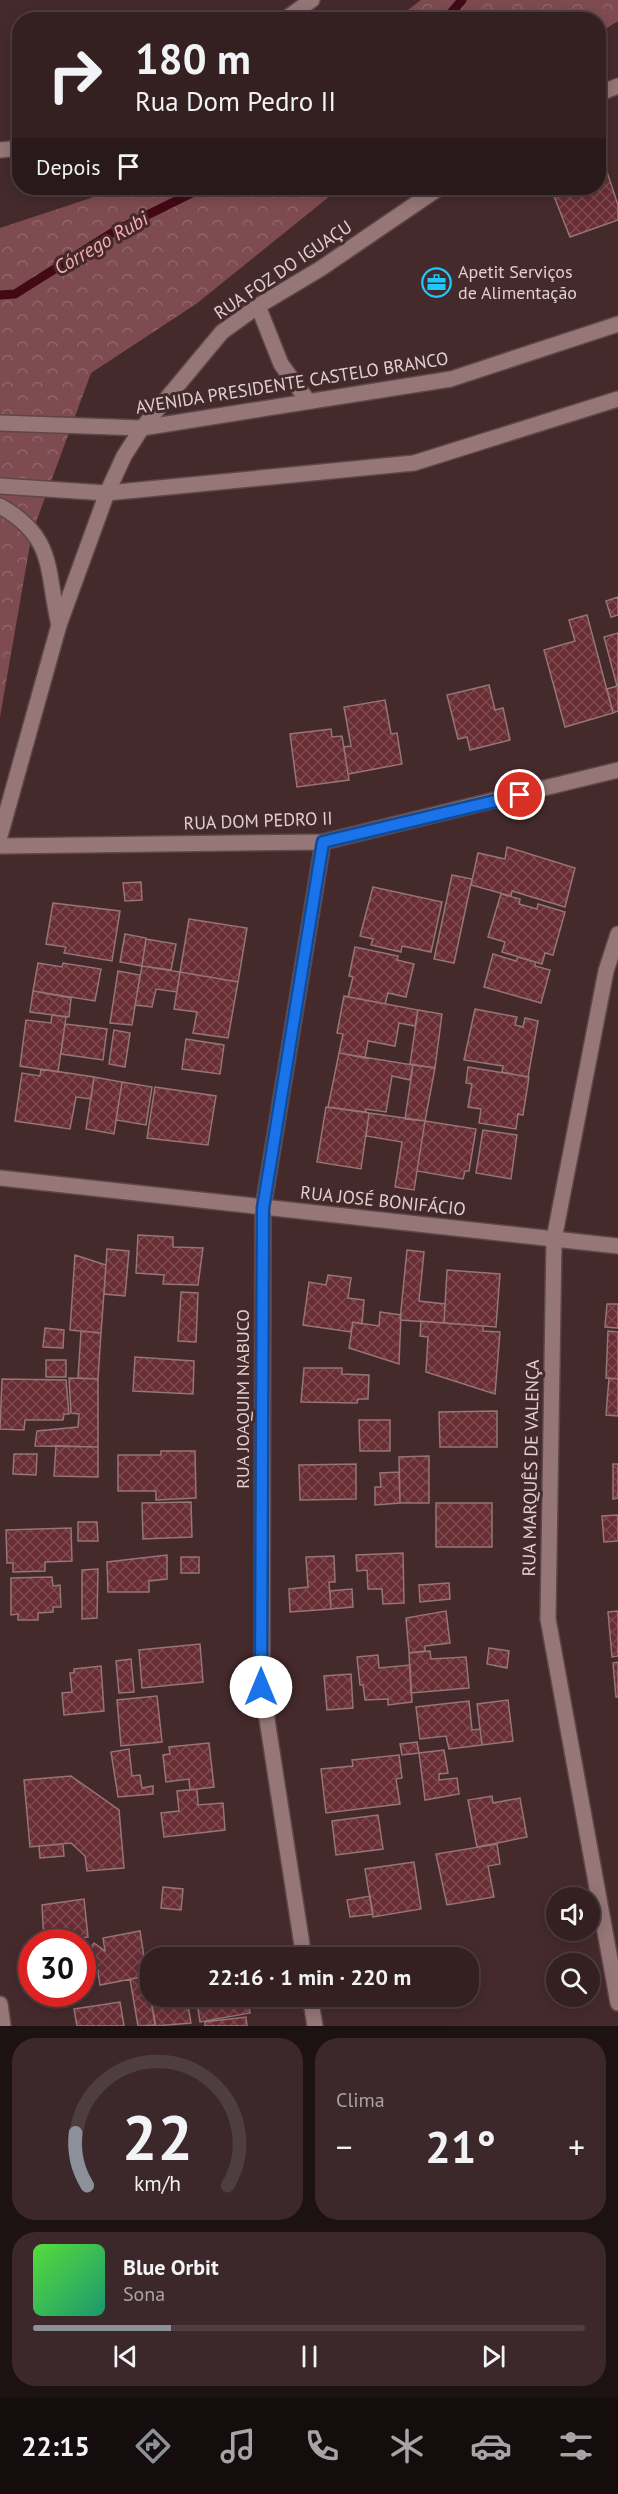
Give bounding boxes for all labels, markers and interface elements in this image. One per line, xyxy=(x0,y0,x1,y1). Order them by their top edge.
text: 180 m xyxy=(135,31,251,86)
icon: right xyxy=(36,36,114,114)
text: Rua Dom Pedro II xyxy=(135,84,336,118)
icon: arrive xyxy=(112,150,145,183)
text: Depois xyxy=(36,153,100,181)
water label: Córrego Rubi xyxy=(49,205,153,280)
street label: RUA FOZ DO IGUAÇU xyxy=(210,215,356,324)
place label: Apetit Serviços de Alimentação xyxy=(458,260,577,304)
office icon: Apetit Serviços de Alimentação xyxy=(421,266,453,298)
street label: AVENIDA PRESIDENTE CASTELO BRANCO xyxy=(134,346,450,419)
pin xyxy=(494,769,545,820)
icon: arrive xyxy=(503,778,536,811)
street label: RUA DOM PEDRO II xyxy=(183,806,333,835)
street label: RUA JOSÉ BONIFÁCIO xyxy=(299,1180,467,1221)
street label: RUA JOAQUIM NABUCO xyxy=(231,1309,254,1489)
street label: RUA MARQUÊS DE VALENÇA xyxy=(517,1359,544,1577)
position arrow xyxy=(229,1655,293,1719)
map controls xyxy=(546,1887,600,2007)
button: sound xyxy=(546,1887,600,1941)
speed limit sign: 30 xyxy=(18,1929,96,2007)
button: search xyxy=(546,1953,600,2007)
text: 22:16 · 1 min · 220 m xyxy=(208,1963,411,1991)
text: Clima xyxy=(336,2087,385,2113)
text: 22 xyxy=(122,2096,193,2177)
text: 21° xyxy=(425,2117,496,2175)
text: − xyxy=(336,2125,353,2168)
text: + xyxy=(568,2125,585,2168)
text: km/h xyxy=(134,2169,181,2197)
text: Blue Orbit xyxy=(123,2253,219,2281)
text: Sona xyxy=(123,2281,165,2307)
icon: previous xyxy=(109,2340,142,2373)
icon: pause xyxy=(293,2340,326,2373)
icon: next xyxy=(477,2340,510,2373)
icon: directions xyxy=(132,2425,174,2467)
icon: music xyxy=(217,2425,259,2467)
icon: phone xyxy=(301,2425,343,2467)
icon: climate xyxy=(386,2425,428,2467)
icon: car xyxy=(470,2425,512,2467)
icon: filters xyxy=(555,2425,597,2467)
text: 22:15 xyxy=(21,2429,90,2463)

